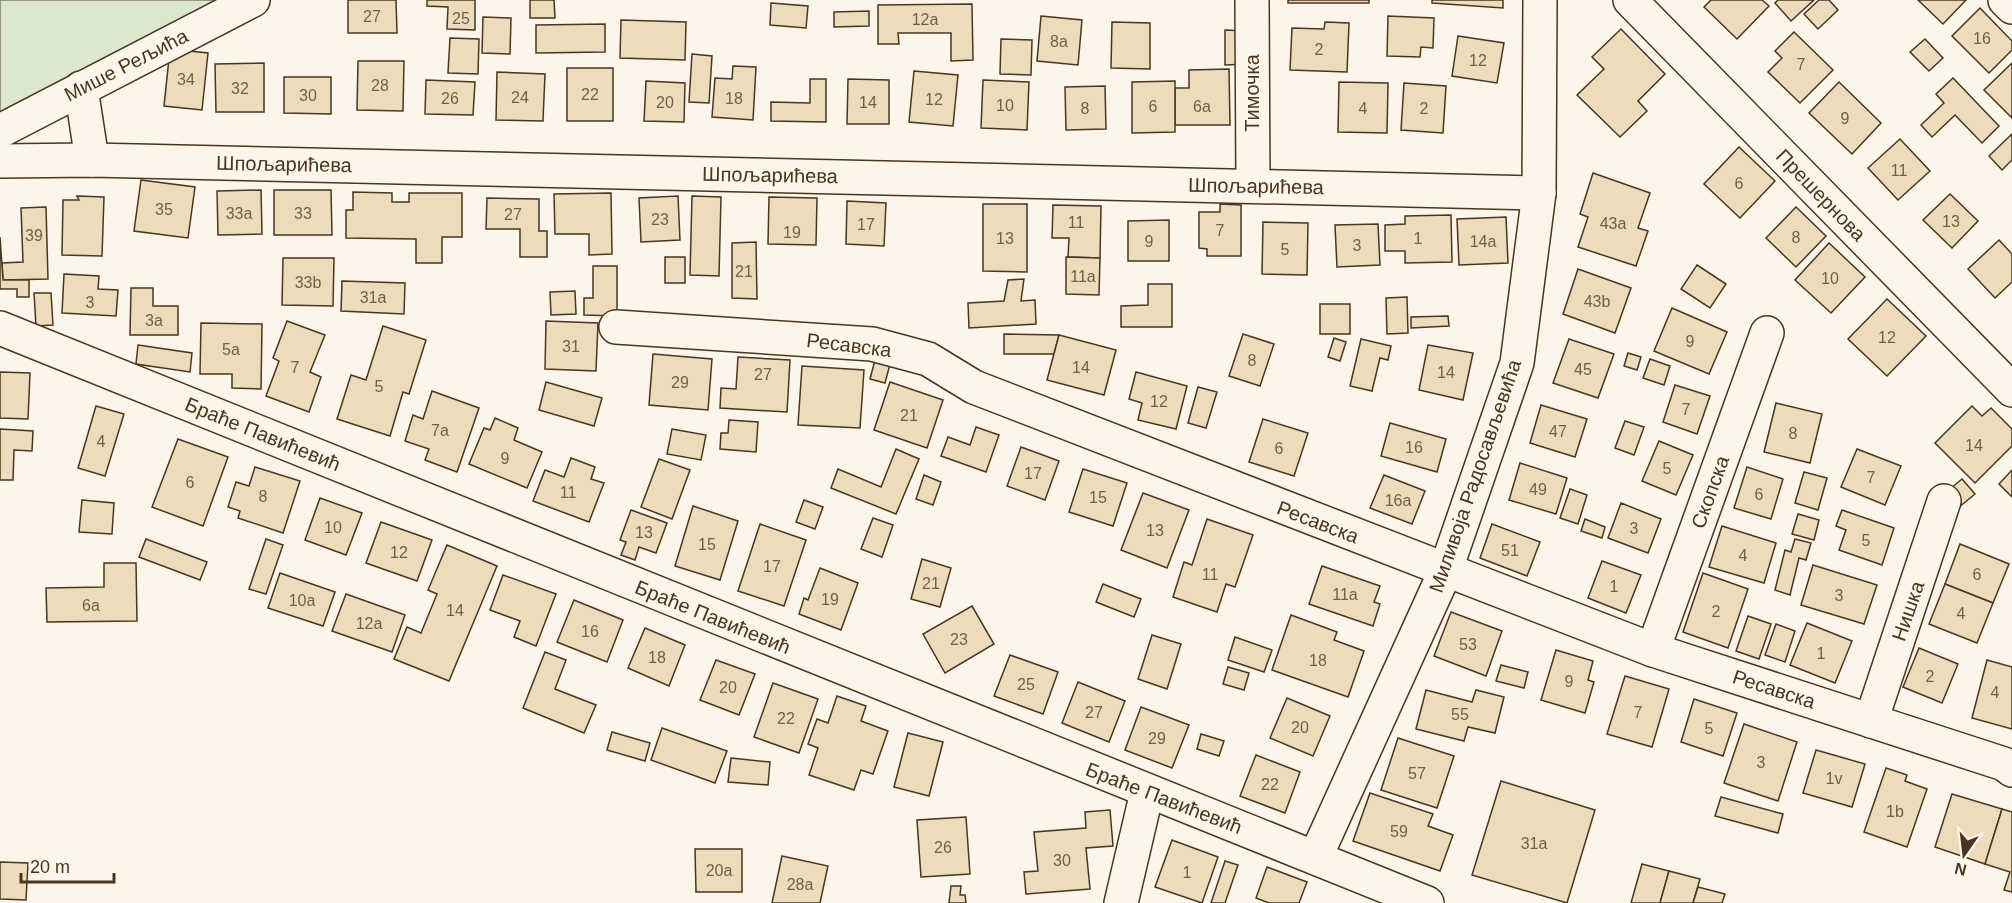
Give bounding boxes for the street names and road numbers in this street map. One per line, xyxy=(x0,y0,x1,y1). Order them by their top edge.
street label: Мише Рељића xyxy=(61,24,192,106)
street label: Тимочка xyxy=(1241,53,1263,132)
street label: Прешернова xyxy=(1772,145,1871,246)
street label: Шпољарићева xyxy=(216,152,353,176)
street label: Шпољарићева xyxy=(702,163,839,187)
street label: Шпољарићева xyxy=(1188,174,1325,198)
street label: Ресавска xyxy=(805,329,894,361)
street label: Миливоја Радосављевића xyxy=(1425,356,1526,595)
street label: Браће Павићевић xyxy=(182,393,344,475)
street label: Скопска xyxy=(1687,452,1734,531)
street label: Ресавска xyxy=(1274,496,1363,548)
street label: Браће Павићевић xyxy=(632,576,794,658)
street label: Нишка xyxy=(1888,577,1929,644)
street label: Ресавска xyxy=(1730,665,1819,713)
street label: Браће Павићевић xyxy=(1083,758,1245,838)

